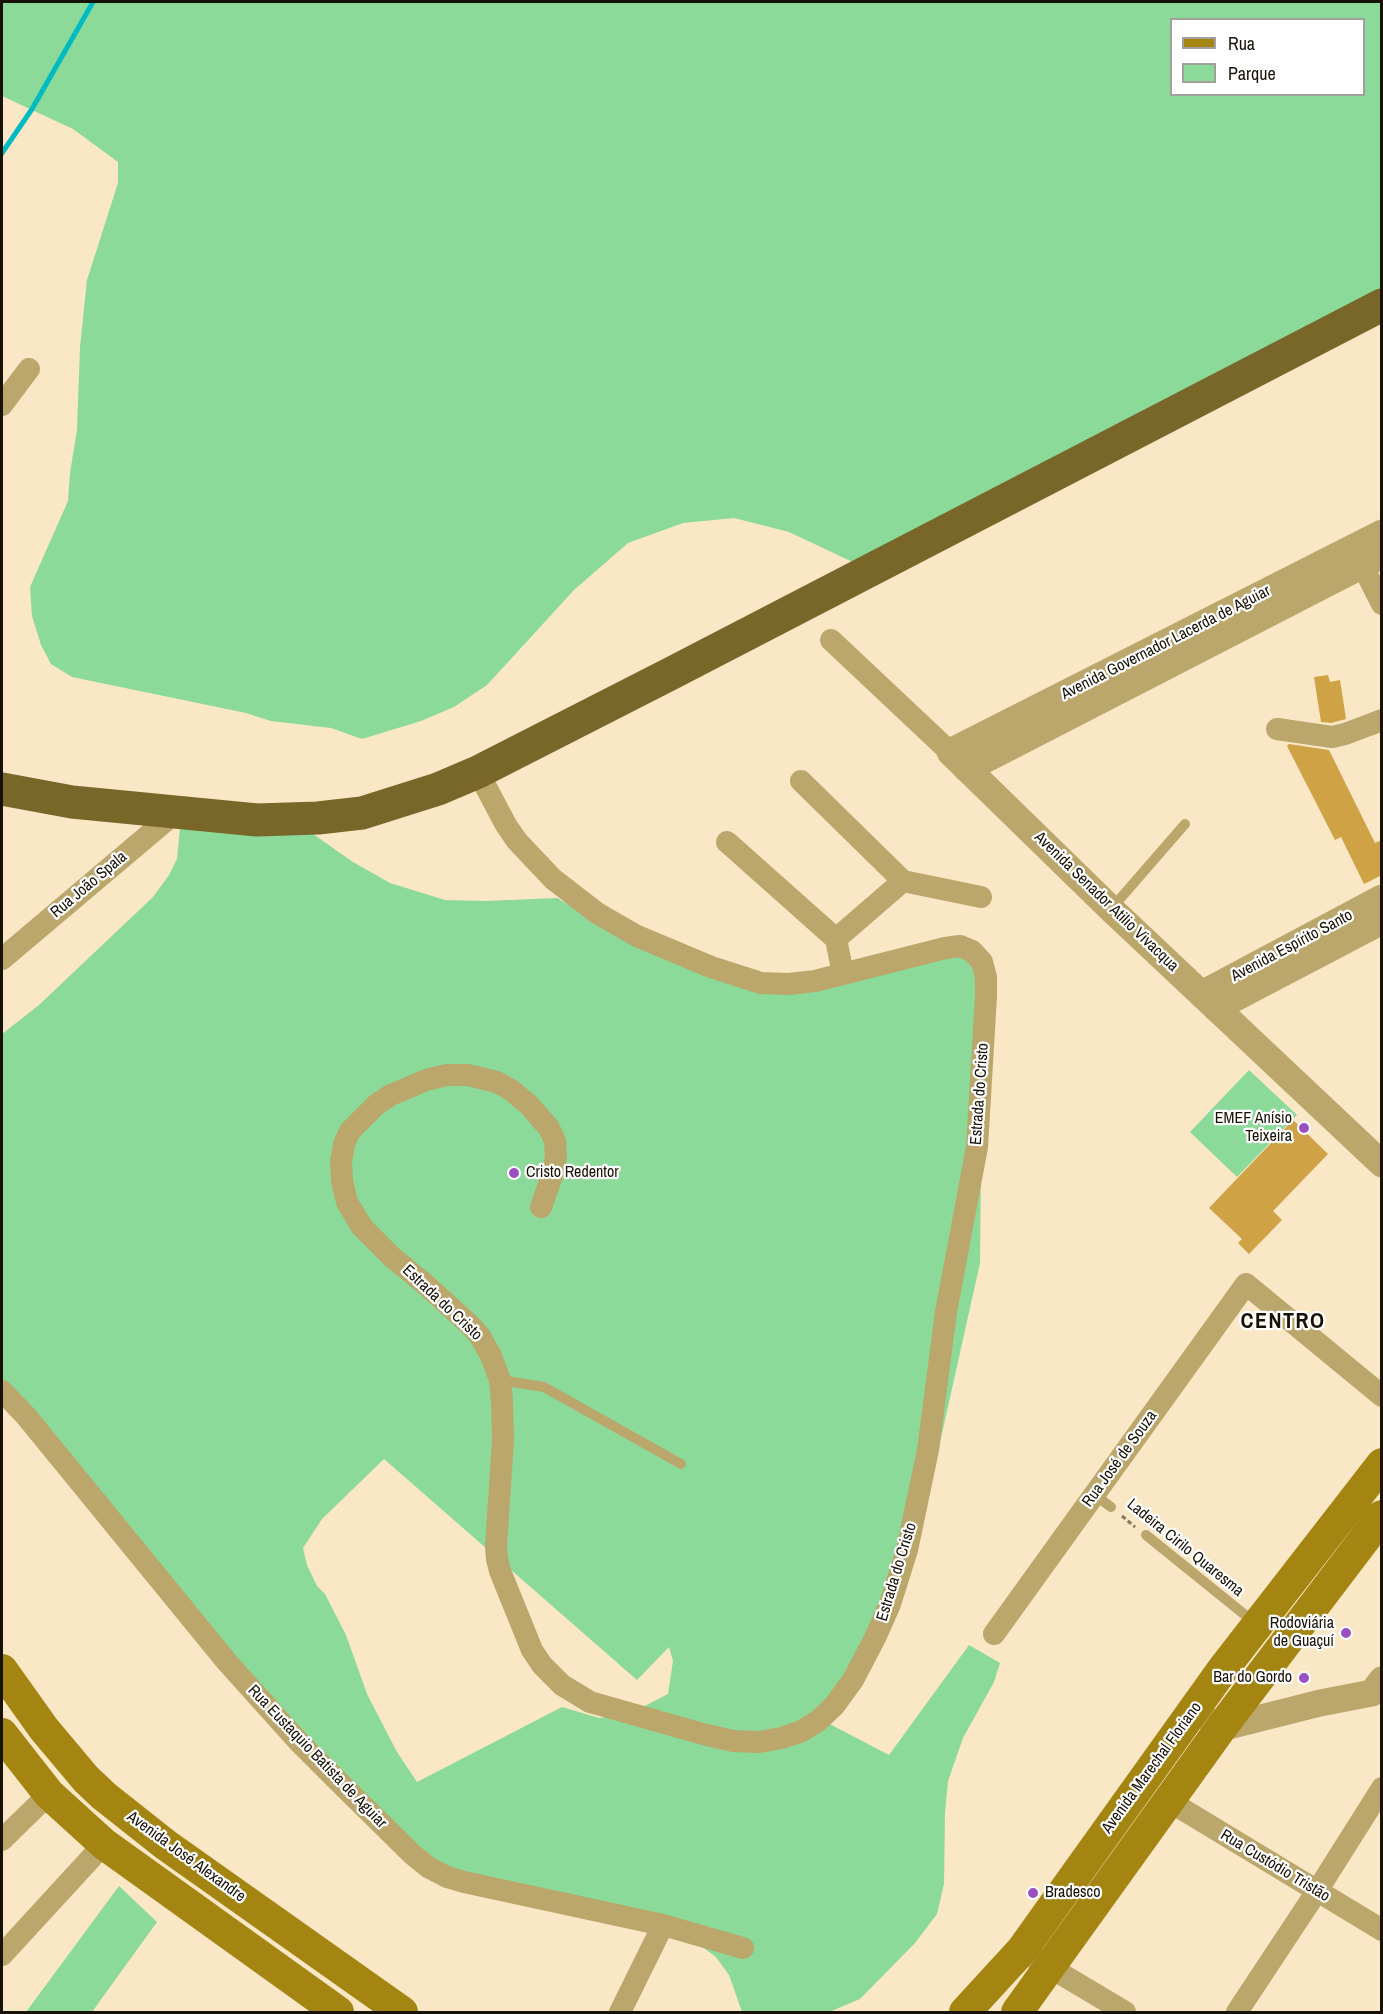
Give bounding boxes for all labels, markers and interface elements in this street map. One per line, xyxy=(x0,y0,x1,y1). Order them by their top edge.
legend xyxy=(1170,18,1365,96)
text: Rua xyxy=(1228,31,1255,56)
text: Parque xyxy=(1228,61,1276,86)
street label: Avenida Governador Lacerda de Aguiar xyxy=(1058,582,1274,704)
street label: Avenida Senador Atilio Vivacqua xyxy=(1030,828,1182,976)
street label: Rua João Spala xyxy=(47,848,131,922)
street label: Avenida Espírito Santo xyxy=(1228,906,1356,986)
street label: Estrada do Cristo xyxy=(967,1042,993,1146)
place label: EMEF Anísio Teixeira xyxy=(1215,1109,1292,1147)
marker: EMEF Anísio Teixeira xyxy=(1297,1121,1311,1135)
place label: Cristo Redentor xyxy=(526,1163,619,1183)
marker: Cristo Redentor xyxy=(507,1166,521,1180)
street label: Estrada do Cristo xyxy=(398,1261,486,1345)
district label: CENTRO xyxy=(1240,1309,1326,1335)
street label: Rua José de Souza xyxy=(1079,1407,1161,1511)
street label: Ladeira Cirilo Quaresma xyxy=(1123,1495,1247,1601)
street label: Estrada do Cristo xyxy=(873,1520,921,1624)
place label: Rodoviária de Guaçuí xyxy=(1270,1614,1334,1652)
marker: Rodoviária de Guaçuí xyxy=(1339,1626,1353,1640)
place label: Bar do Gordo xyxy=(1213,1668,1292,1688)
marker: Bar do Gordo xyxy=(1297,1671,1311,1685)
street label: Rua Eustaquio Batista de Aguiar xyxy=(243,1681,391,1833)
street label: Avenida Marechal Floriano xyxy=(1098,1699,1206,1837)
street label: Avenida José Alexandre xyxy=(123,1808,249,1906)
street label: Rua Custódio Tristão xyxy=(1217,1826,1333,1906)
place label: Bradesco xyxy=(1045,1883,1100,1903)
marker: Bradesco xyxy=(1026,1886,1040,1900)

